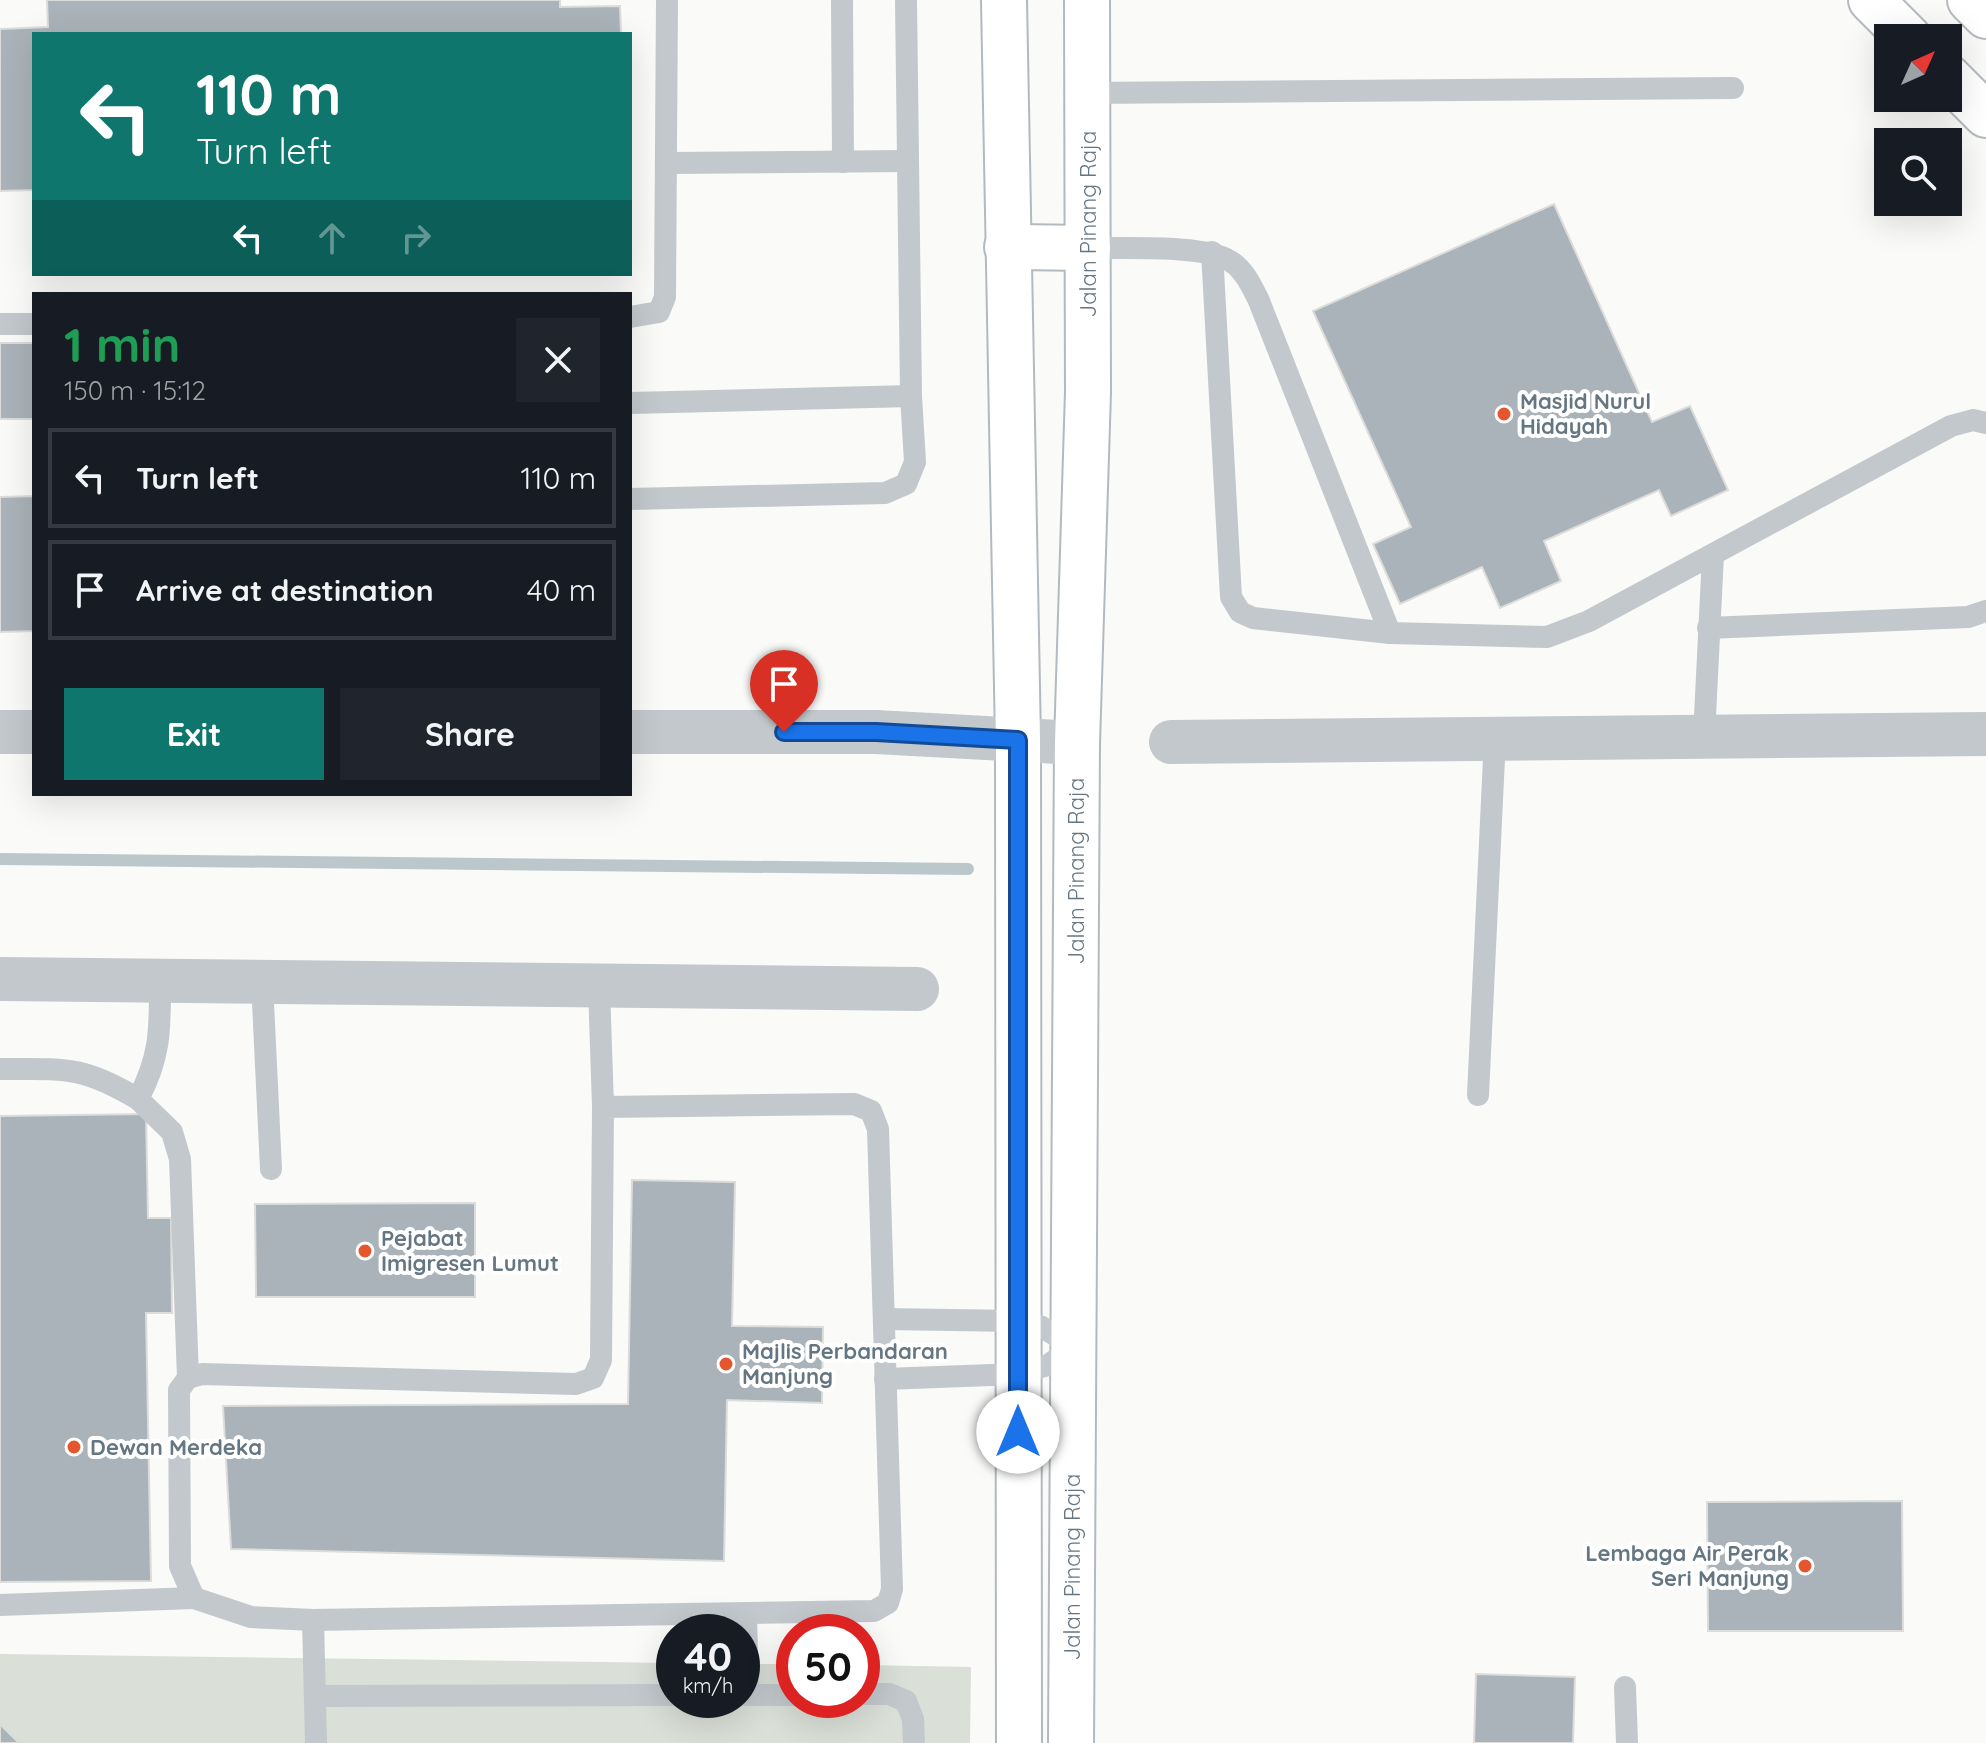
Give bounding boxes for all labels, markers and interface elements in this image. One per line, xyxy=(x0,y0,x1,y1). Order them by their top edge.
north arrow xyxy=(1874,24,1962,112)
map controls xyxy=(1874,24,1962,216)
text: 110 m xyxy=(196,59,341,129)
icon: left xyxy=(64,64,168,168)
text: Turn left xyxy=(196,128,332,173)
button: search xyxy=(1874,128,1962,216)
street label: Jalan Pinang Raja xyxy=(1074,131,1102,317)
icon: left xyxy=(226,216,270,260)
icon: ahead xyxy=(310,216,354,260)
icon: right xyxy=(394,216,438,260)
text: 1 min xyxy=(64,314,180,374)
button: close xyxy=(516,318,600,402)
text: 150 m · 15:12 xyxy=(64,374,206,407)
place label: Masjid Nurul Hidayah xyxy=(1520,387,1651,440)
marker: Masjid Nurul Hidayah xyxy=(1495,405,1513,423)
icon: left xyxy=(68,456,112,500)
text: Turn left xyxy=(136,459,259,497)
text: 110 m xyxy=(520,459,596,497)
icon: arrive xyxy=(68,568,112,612)
text: Arrive at destination xyxy=(136,571,434,609)
text: 40 m xyxy=(527,571,596,609)
pin xyxy=(750,650,818,732)
icon: arrive xyxy=(762,662,806,706)
button: Exit xyxy=(64,688,324,780)
button: Share xyxy=(340,688,600,780)
street label: Jalan Pinang Raja xyxy=(1062,778,1090,964)
place label: Pejabat Imigresen Lumut xyxy=(381,1224,559,1277)
marker: Pejabat Imigresen Lumut xyxy=(356,1242,374,1260)
place label: Majlis Perbandaran Manjung xyxy=(742,1337,948,1390)
marker: Majlis Perbandaran Manjung xyxy=(717,1355,735,1373)
position arrow xyxy=(976,1390,1060,1474)
place label: Dewan Merdeka xyxy=(90,1433,262,1461)
marker: Dewan Merdeka xyxy=(65,1438,83,1456)
street label: Jalan Pinang Raja xyxy=(1058,1474,1086,1660)
place label: Lembaga Air Perak Seri Manjung xyxy=(1585,1539,1789,1592)
marker: Lembaga Air Perak Seri Manjung xyxy=(1796,1557,1814,1575)
speed limit sign: 50 xyxy=(776,1614,880,1718)
text: 40 xyxy=(684,1631,732,1681)
text: km/h xyxy=(683,1673,733,1698)

